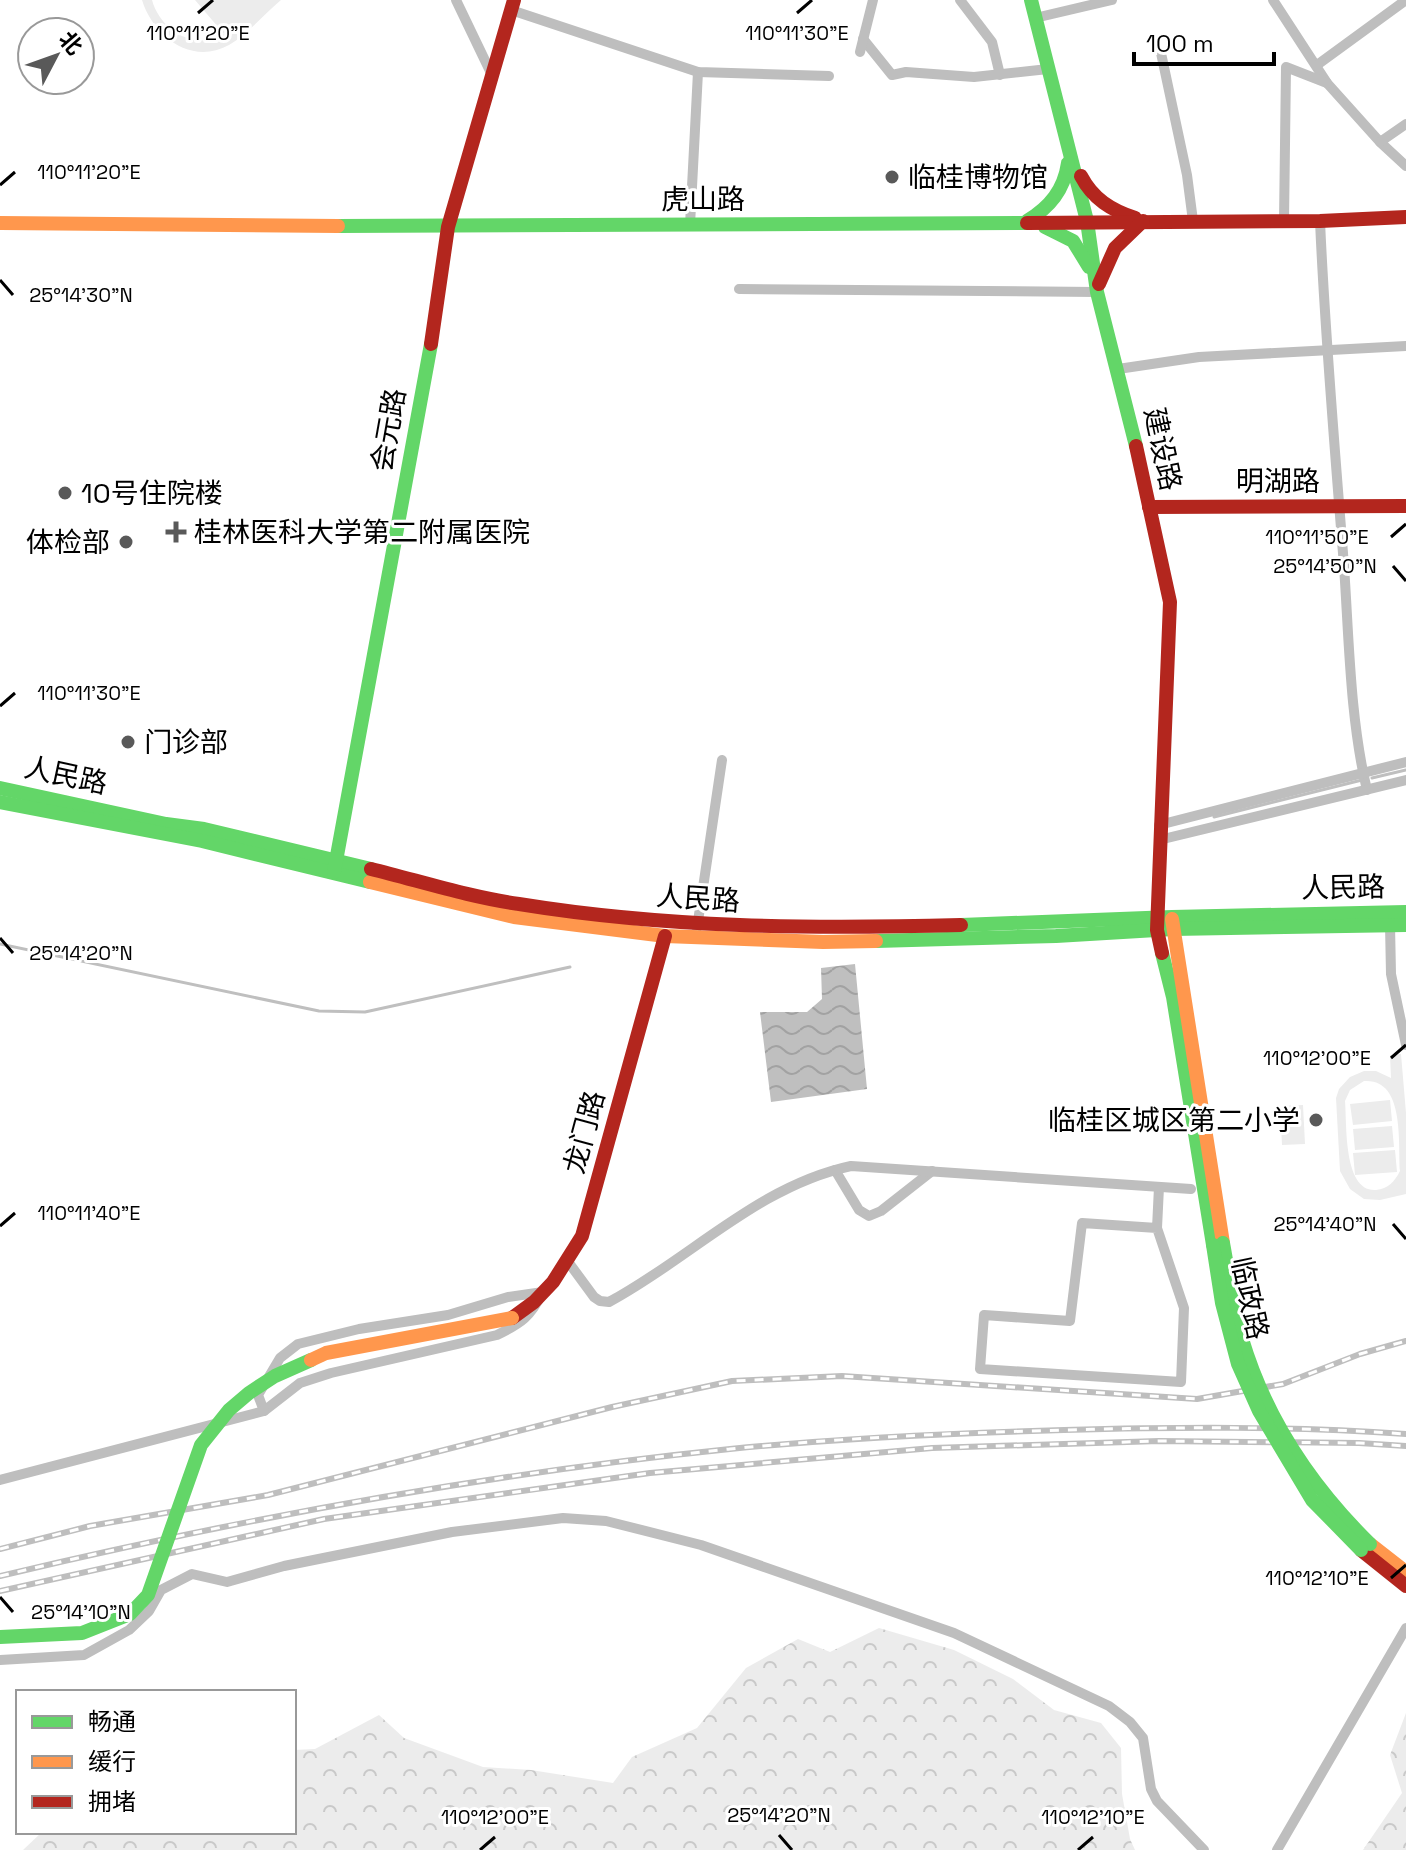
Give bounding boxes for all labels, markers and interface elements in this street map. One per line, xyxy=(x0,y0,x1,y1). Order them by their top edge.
north arrow xyxy=(16,16,96,96)
scale bar xyxy=(1134,16,1274,66)
text: 110°11'20"E xyxy=(146,20,250,46)
text: 110°11'30"E xyxy=(745,20,849,46)
text: 北 xyxy=(53,25,89,60)
text: 100 m xyxy=(1146,28,1214,59)
text: 110°11'20"E xyxy=(37,159,141,185)
place label: 临桂博物馆 xyxy=(908,159,1048,195)
marker: 临桂博物馆 xyxy=(883,168,901,186)
street label: 虎山路 xyxy=(661,181,745,217)
text: 25°14'30"N xyxy=(29,282,133,308)
street label: 会元路 xyxy=(363,386,413,474)
street label: 建设路 xyxy=(1137,404,1189,494)
street label: 明湖路 xyxy=(1236,463,1320,499)
place label: 10号住院楼 xyxy=(81,475,223,511)
marker: 10号住院楼 xyxy=(56,484,74,502)
place label: 桂林医科大学第二附属医院 xyxy=(194,514,530,550)
marker: 桂林医科大学第二附属医院 xyxy=(165,521,187,543)
place label: 体检部 xyxy=(26,524,110,560)
text: 110°11'50"E xyxy=(1265,524,1369,550)
marker: 体检部 xyxy=(117,533,135,551)
text: 25°14'50"N xyxy=(1273,553,1377,579)
text: 110°11'30"E xyxy=(37,680,141,706)
place label: 门诊部 xyxy=(144,724,228,760)
marker: 门诊部 xyxy=(119,733,137,751)
street label: 人民路 xyxy=(21,749,111,801)
street label: 人民路 xyxy=(1301,868,1385,906)
street label: 人民路 xyxy=(655,877,741,919)
text: 25°14'20"N xyxy=(29,940,133,966)
text: 110°12'00"E xyxy=(1263,1045,1371,1071)
street label: 龙门路 xyxy=(556,1087,612,1177)
place label: 临桂区城区第二小学 xyxy=(1048,1102,1300,1138)
marker: 临桂区城区第二小学 xyxy=(1307,1111,1325,1129)
text: 110°11'40"E xyxy=(37,1200,141,1226)
text: 25°14'40"N xyxy=(1273,1211,1377,1237)
street label: 临政路 xyxy=(1224,1253,1276,1343)
text: 110°12'10"E xyxy=(1265,1565,1369,1591)
text: 25°14'10"N xyxy=(31,1599,131,1625)
legend xyxy=(16,1690,296,1834)
text: 畅通 xyxy=(88,1706,136,1737)
text: 缓行 xyxy=(88,1746,136,1777)
text: 拥堵 xyxy=(88,1786,136,1817)
text: 25°14'20"N xyxy=(727,1802,831,1828)
text: 110°12'00"E xyxy=(441,1804,549,1830)
text: 110°12'10"E xyxy=(1041,1804,1145,1830)

